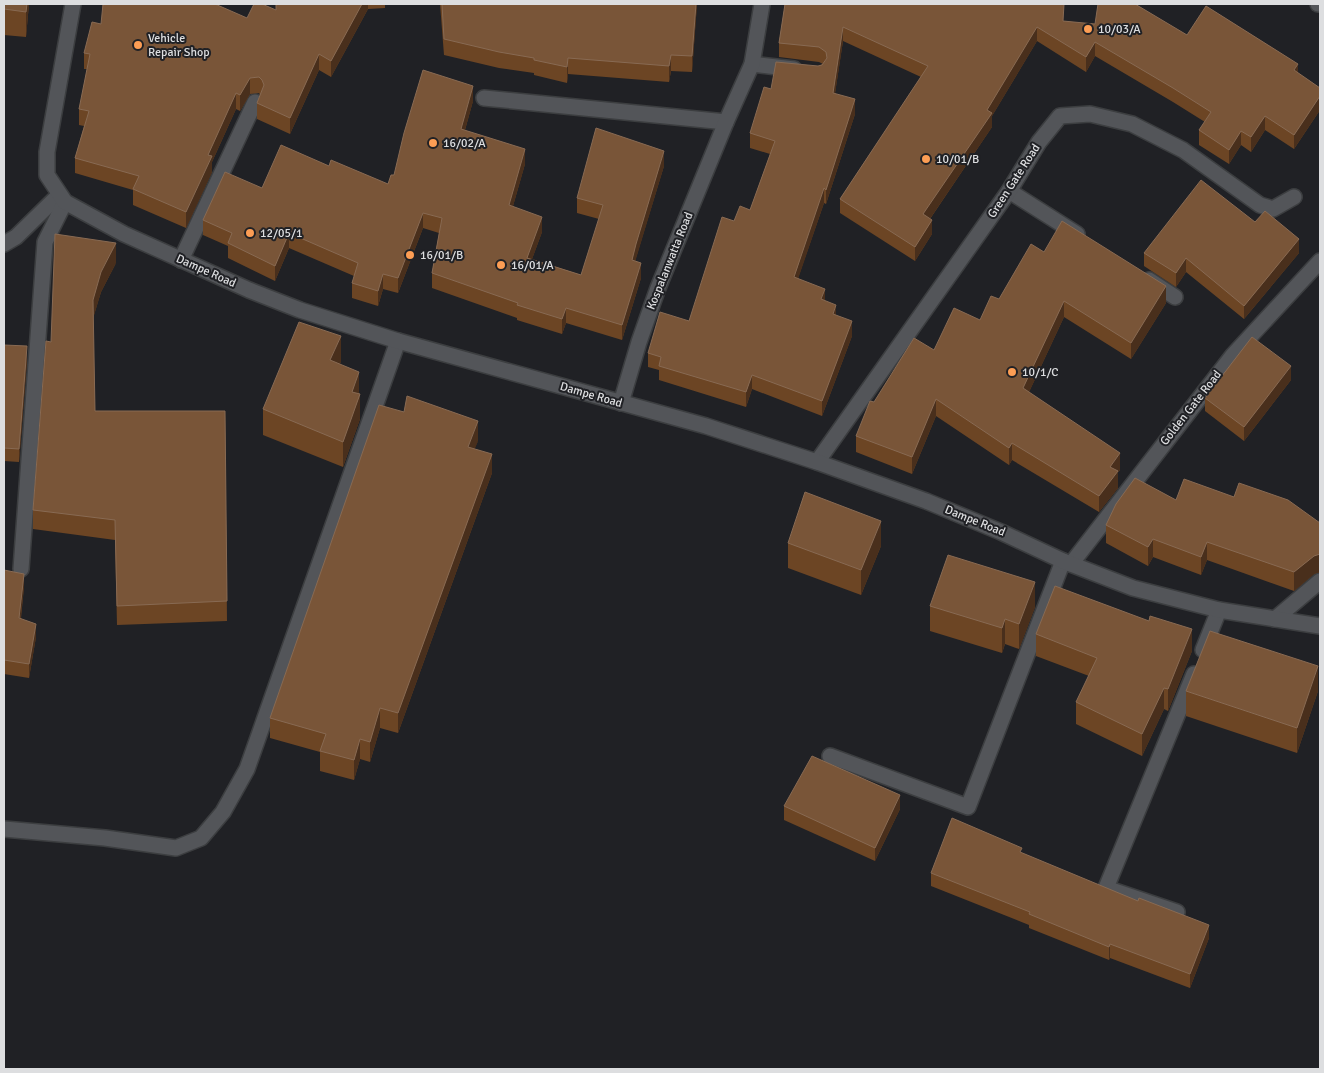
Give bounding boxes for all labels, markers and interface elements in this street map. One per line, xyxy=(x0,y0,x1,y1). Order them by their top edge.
place label: 10/03/A xyxy=(1098,22,1141,37)
marker: 10/03/A xyxy=(1082,23,1094,35)
place label: Vehicle Repair Shop xyxy=(148,31,210,60)
marker: Vehicle Repair Shop xyxy=(132,39,144,51)
place label: 16/02/A xyxy=(443,136,486,151)
marker: 16/02/A xyxy=(427,137,439,149)
street label: Green Gate Road xyxy=(985,141,1043,221)
place label: 10/01/B xyxy=(936,152,979,167)
marker: 10/01/B xyxy=(920,153,932,165)
street label: Kospalanwatta Road xyxy=(644,210,696,312)
place label: 12/05/1 xyxy=(260,226,303,241)
marker: 12/05/1 xyxy=(244,227,256,239)
place label: 16/01/B xyxy=(420,248,463,263)
marker: 16/01/B xyxy=(404,249,416,261)
street label: Dampe Road xyxy=(174,251,238,291)
place label: 16/01/A xyxy=(511,258,554,273)
marker: 16/01/A xyxy=(495,259,507,271)
place label: 10/1/C xyxy=(1022,365,1059,380)
marker: 10/1/C xyxy=(1006,366,1018,378)
street label: Golden Gate Road xyxy=(1157,368,1225,448)
street label: Dampe Road xyxy=(558,379,624,411)
street label: Dampe Road xyxy=(943,502,1007,540)

